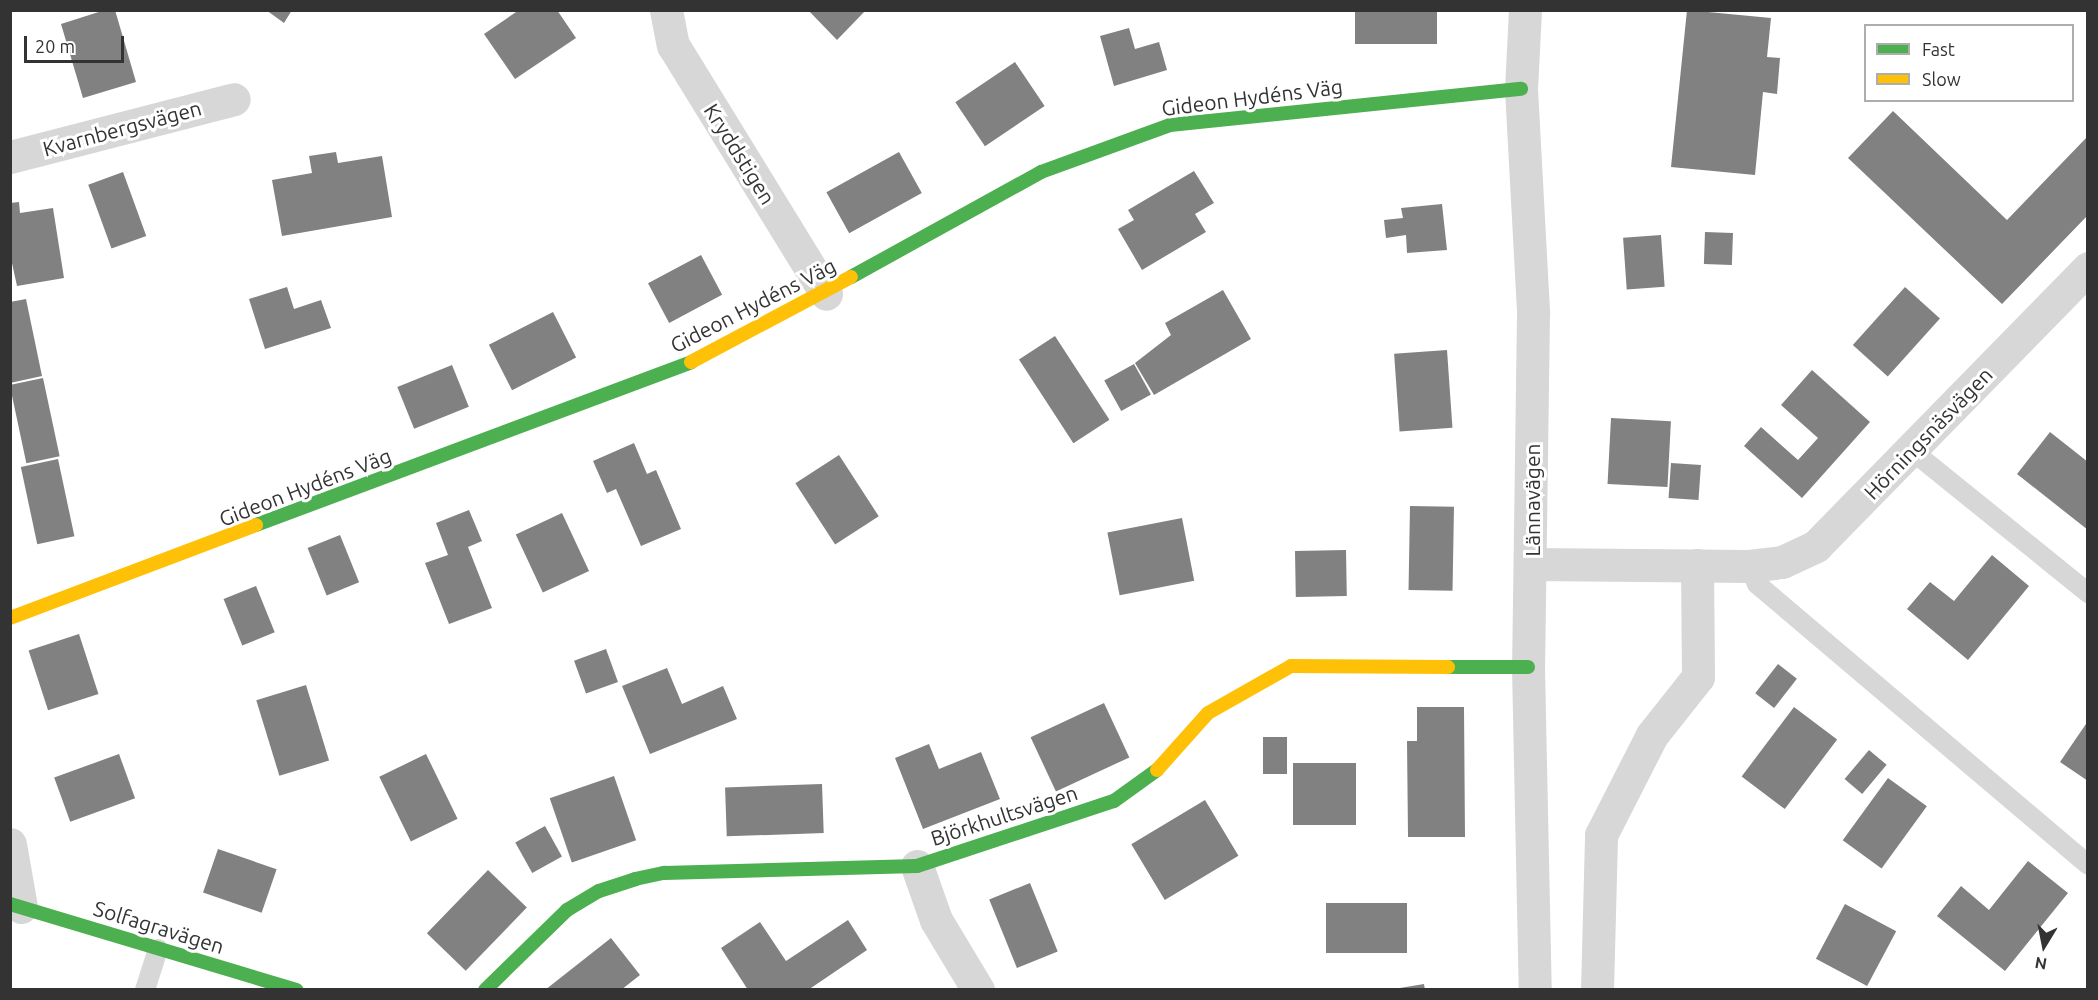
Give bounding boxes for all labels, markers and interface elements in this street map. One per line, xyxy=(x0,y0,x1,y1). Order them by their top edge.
scale bar xyxy=(27,24,128,62)
legend xyxy=(1864,24,2074,102)
text: 20 m xyxy=(35,36,75,56)
text: Fast xyxy=(1922,39,1955,59)
text: Slow xyxy=(1922,69,1961,89)
street label: Gideon Hydéns Väg xyxy=(1160,73,1344,121)
street label: Kvarnbergsvägen xyxy=(40,95,204,161)
street label: Kryddstigen xyxy=(699,99,781,209)
street label: Gideon Hydéns Väg xyxy=(666,252,840,358)
street label: Hörningsnäsvägen xyxy=(1859,362,1997,504)
street label: Gideon Hydéns Väg xyxy=(215,443,395,531)
street label: Lännavägen xyxy=(1519,444,1545,556)
street label: Björkhultsvägen xyxy=(927,779,1081,851)
street label: Solfagravägen xyxy=(91,895,227,959)
north arrow xyxy=(2014,916,2074,976)
text: N xyxy=(2033,954,2048,974)

